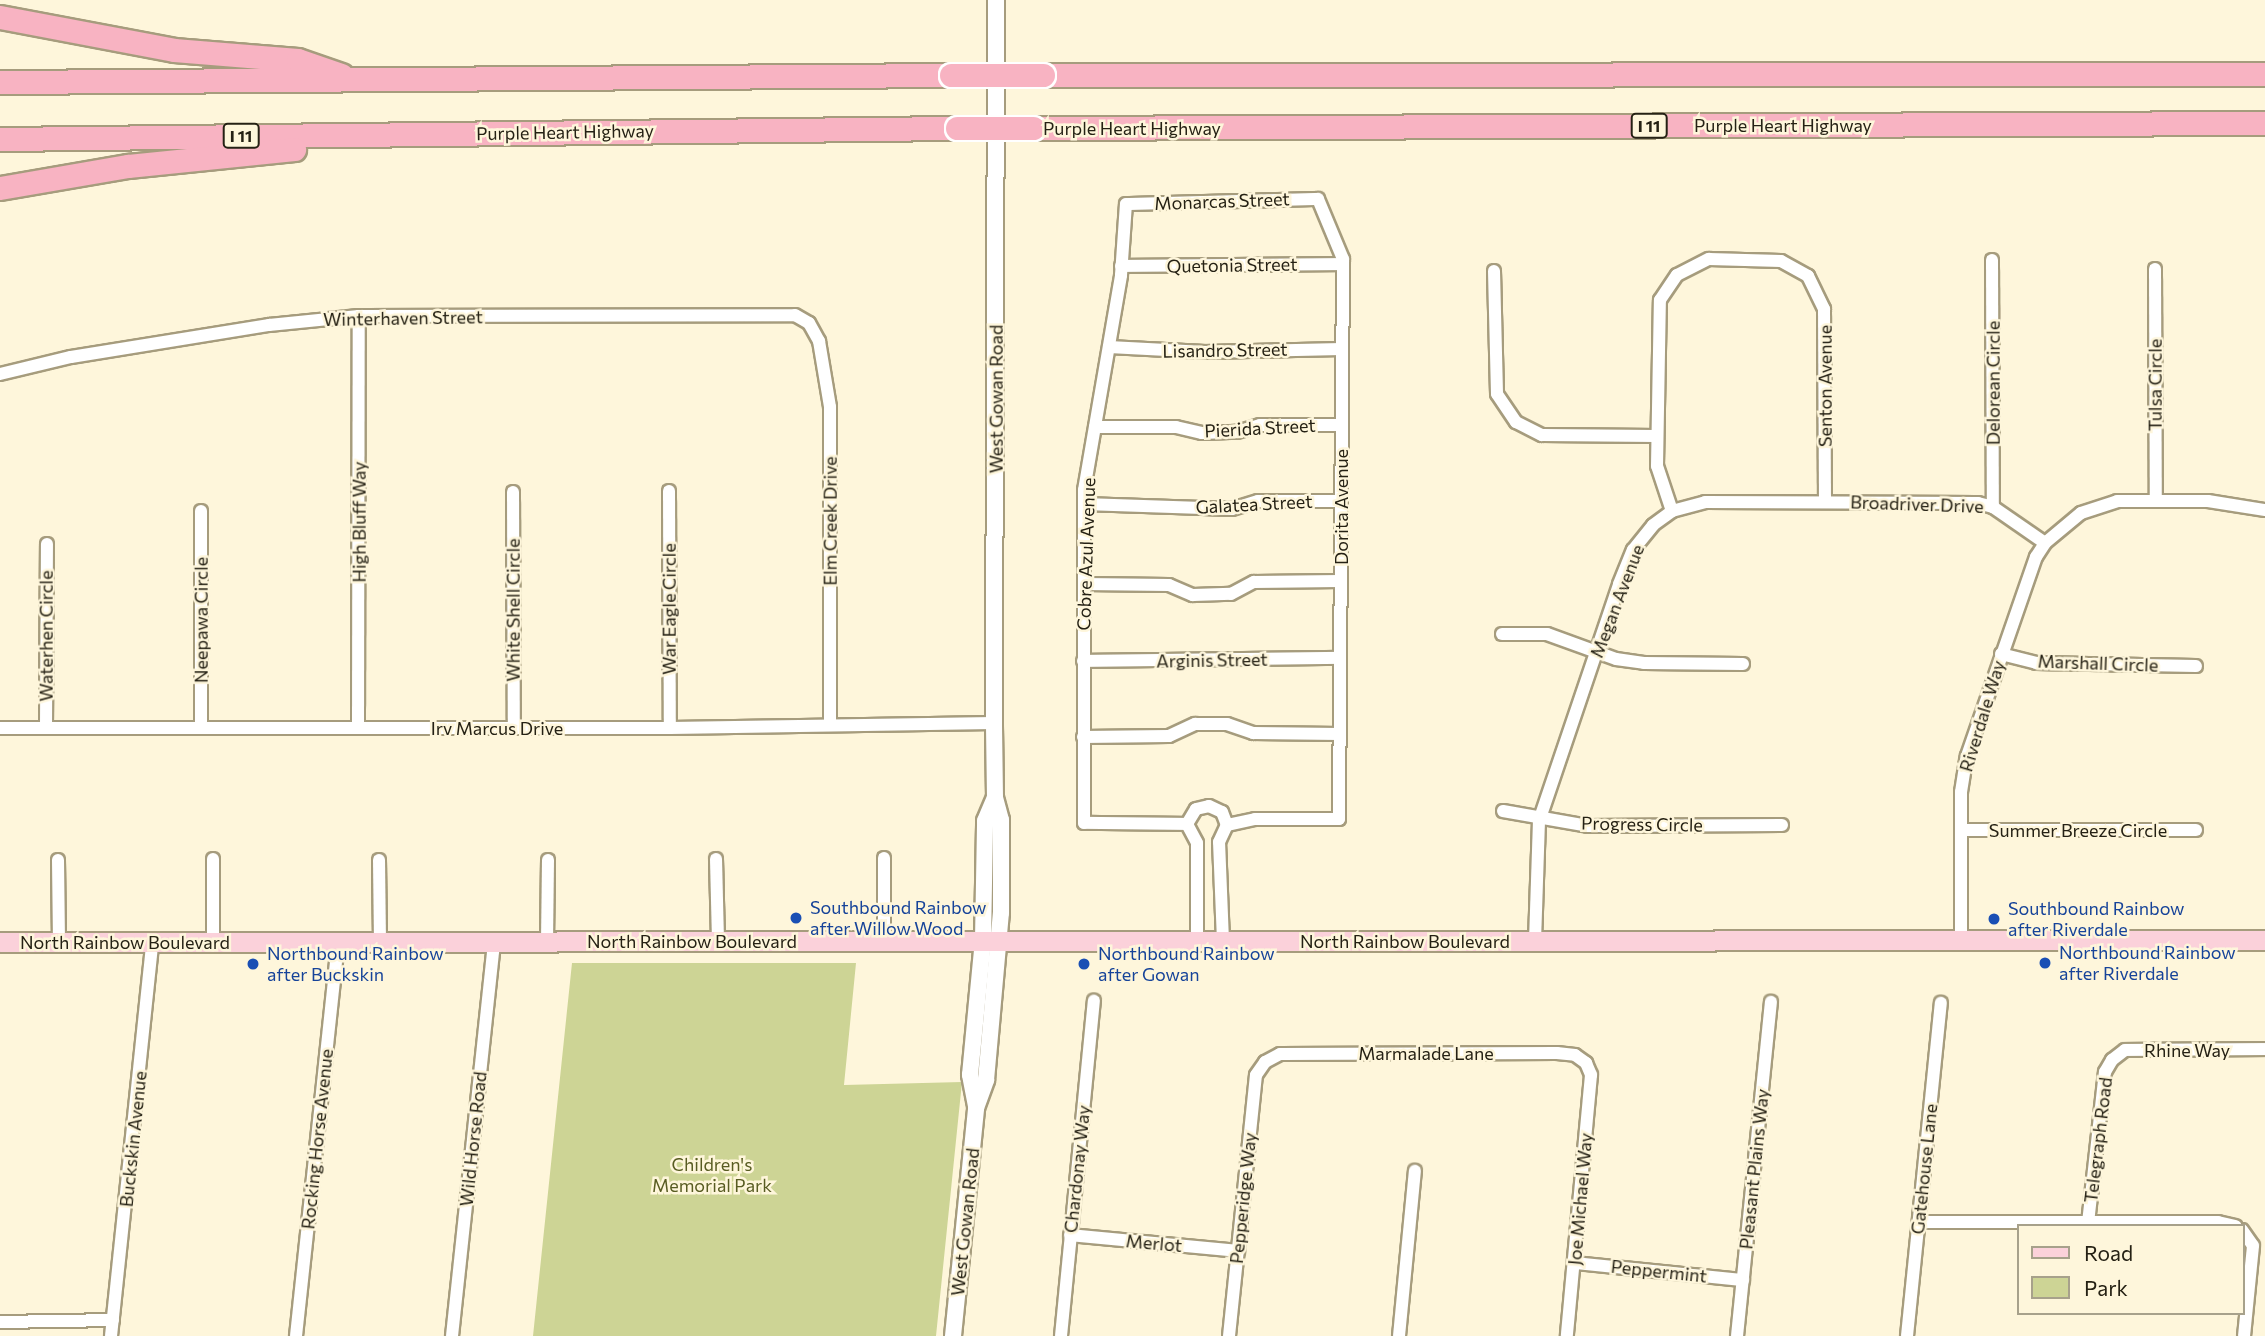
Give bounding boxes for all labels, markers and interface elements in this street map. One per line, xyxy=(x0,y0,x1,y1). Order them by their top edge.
road number: I 11 xyxy=(1630,114,1668,138)
street label: Purple Heart Highway xyxy=(1694,114,1872,136)
street label: Purple Heart Highway xyxy=(1043,117,1221,139)
street label: Purple Heart Highway xyxy=(476,120,654,144)
road number: I 11 xyxy=(222,124,260,148)
street label: Monarcas Street xyxy=(1154,188,1290,214)
street label: Quetonia Street xyxy=(1166,253,1298,277)
street label: Winterhaven Street xyxy=(323,306,483,330)
street label: Delorean Circle xyxy=(1982,321,2004,445)
street label: West Gowan Road xyxy=(985,325,1007,473)
street label: Senton Avenue xyxy=(1814,325,1836,447)
street label: Lisandro Street xyxy=(1162,338,1288,362)
street label: Tulsa Circle xyxy=(2144,339,2166,431)
street label: Pierida Street xyxy=(1204,414,1316,442)
street label: Dorita Avenue xyxy=(1330,449,1352,565)
street label: Elm Creek Drive xyxy=(819,456,841,586)
street label: High Bluff Way xyxy=(348,461,370,583)
street label: Cobre Azul Avenue xyxy=(1073,477,1099,631)
street label: Galatea Street xyxy=(1195,490,1313,518)
street label: Broadriver Drive xyxy=(1850,491,1984,517)
street label: White Shell Circle xyxy=(502,538,524,682)
street label: Megan Avenue xyxy=(1586,541,1648,661)
street label: War Eagle Circle xyxy=(658,543,680,675)
street label: Neepawa Circle xyxy=(190,557,212,683)
street label: Waterhen Circle xyxy=(35,570,57,702)
street label: Arginis Street xyxy=(1156,648,1268,672)
street label: Marshall Circle xyxy=(2037,650,2159,676)
street label: Riverdale Way xyxy=(1955,658,2009,774)
street label: Irv Marcus Drive xyxy=(431,717,563,739)
street label: Progress Circle xyxy=(1581,812,1703,836)
street label: Summer Breeze Circle xyxy=(1989,819,2167,841)
place label: Southbound Rainbow after Willow Wood xyxy=(810,897,987,940)
place label: Southbound Rainbow after Riverdale xyxy=(2008,898,2185,940)
marker: Southbound Rainbow after Willow Wood xyxy=(788,910,804,926)
marker: Southbound Rainbow after Riverdale xyxy=(1986,911,2002,927)
street label: North Rainbow Boulevard xyxy=(587,930,797,952)
street label: North Rainbow Boulevard xyxy=(1300,930,1510,952)
street label: North Rainbow Boulevard xyxy=(20,931,230,953)
place label: Northbound Rainbow after Riverdale xyxy=(2059,942,2236,984)
place label: Northbound Rainbow after Buckskin xyxy=(267,943,444,986)
place label: Northbound Rainbow after Gowan xyxy=(1098,943,1275,986)
marker: Northbound Rainbow after Riverdale xyxy=(2037,955,2053,971)
marker: Northbound Rainbow after Buckskin xyxy=(245,956,261,972)
marker: Northbound Rainbow after Gowan xyxy=(1076,956,1092,972)
street label: Rhine Way xyxy=(2144,1039,2230,1061)
street label: Marmalade Lane xyxy=(1358,1042,1494,1064)
street label: Rocking Horse Avenue xyxy=(297,1048,337,1230)
street label: Buckskin Avenue xyxy=(115,1070,151,1208)
street label: Wild Horse Road xyxy=(455,1070,491,1208)
street label: Telegraph Road xyxy=(2080,1076,2116,1204)
street label: Pleasant Plains Way xyxy=(1735,1088,1773,1250)
street label: Gatehouse Lane xyxy=(1906,1103,1942,1235)
street label: Chardonay Way xyxy=(1060,1104,1094,1234)
street label: Pepperidge Way xyxy=(1225,1131,1261,1265)
street label: Joe Michael Way xyxy=(1563,1132,1597,1266)
street label: West Gowan Road xyxy=(946,1147,984,1297)
park label: Children's Memorial Park xyxy=(652,1154,772,1196)
legend xyxy=(2016,1224,2244,1315)
street label: Merlot xyxy=(1125,1230,1183,1256)
text: Road xyxy=(2084,1240,2133,1265)
street label: Peppermint xyxy=(1610,1255,1708,1287)
text: Park xyxy=(2084,1275,2128,1300)

